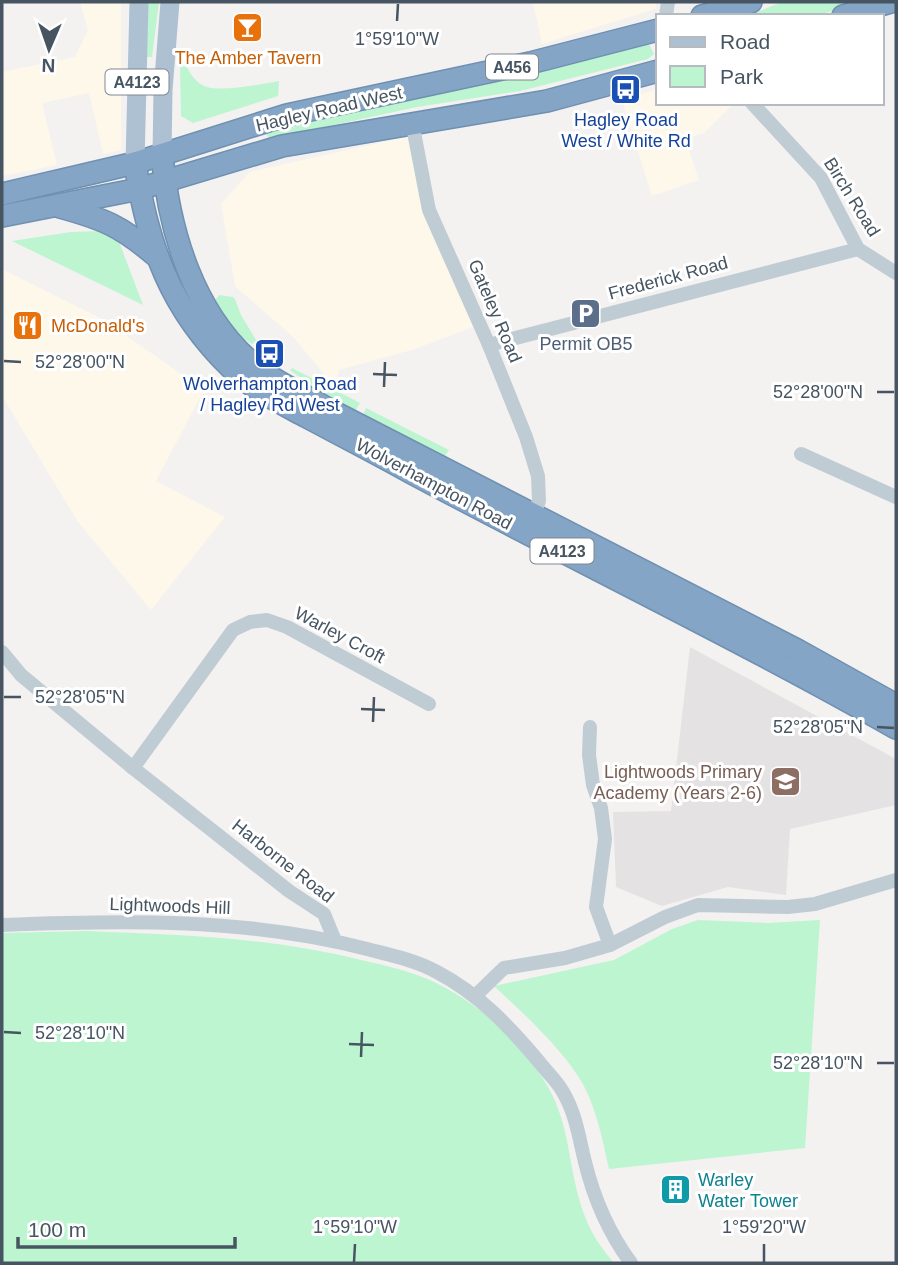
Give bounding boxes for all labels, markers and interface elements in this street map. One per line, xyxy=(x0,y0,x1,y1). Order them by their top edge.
bar icon: The Amber Tavern xyxy=(231,10,265,44)
north arrow xyxy=(14,14,84,84)
legend xyxy=(656,14,884,105)
text: 1°59'10"W xyxy=(355,29,439,49)
text: Road xyxy=(720,30,770,53)
place label: The Amber Tavern xyxy=(175,48,321,68)
road number: A456 xyxy=(486,54,538,80)
text: N xyxy=(41,55,56,76)
text: Park xyxy=(720,65,764,88)
road number: A4123 xyxy=(106,69,168,94)
bus stop icon: Hagley Road West / White Rd xyxy=(609,73,643,107)
street label: Hagley Road West xyxy=(254,82,404,136)
place label: Hagley Road West / White Rd xyxy=(561,110,691,151)
street label: Birch Road xyxy=(820,154,884,240)
street label: Frederick Road xyxy=(606,252,730,304)
street label: Gateley Road xyxy=(464,256,526,366)
parking icon: Permit OB5 xyxy=(569,297,603,331)
restaurant icon: McDonald's xyxy=(11,309,45,343)
place label: McDonald's xyxy=(51,316,144,336)
place label: Permit OB5 xyxy=(539,334,633,354)
bus stop icon: Wolverhampton Road / Hagley Rd West xyxy=(253,336,287,370)
text: 52°28'00"N xyxy=(35,352,125,372)
place label: Wolverhampton Road / Hagley Rd West xyxy=(183,374,357,415)
text: 52°28'00"N xyxy=(773,382,863,402)
street label: Wolverhampton Road xyxy=(353,434,515,534)
road number: A4123 xyxy=(530,538,594,564)
street label: Warley Croft xyxy=(291,603,389,667)
text: 52°28'05"N xyxy=(35,687,125,707)
text: 52°28'05"N xyxy=(773,717,863,737)
place label: Lightwoods Primary Academy (Years 2-6) xyxy=(594,762,762,803)
school or university icon: Lightwoods Primary Academy (Years 2-6) xyxy=(768,765,802,799)
street label: Harborne Road xyxy=(228,815,338,907)
street label: Lightwoods Hill xyxy=(109,894,231,918)
text: 52°28'10"N xyxy=(35,1023,125,1043)
text: 52°28'10"N xyxy=(773,1053,863,1073)
place label: Warley Water Tower xyxy=(698,1170,798,1211)
building icon: Warley Water Tower xyxy=(658,1173,692,1207)
scale bar xyxy=(18,1206,234,1250)
text: 1°59'10"W xyxy=(313,1217,397,1237)
text: 1°59'20"W xyxy=(722,1217,806,1237)
text: 100 m xyxy=(28,1218,86,1241)

